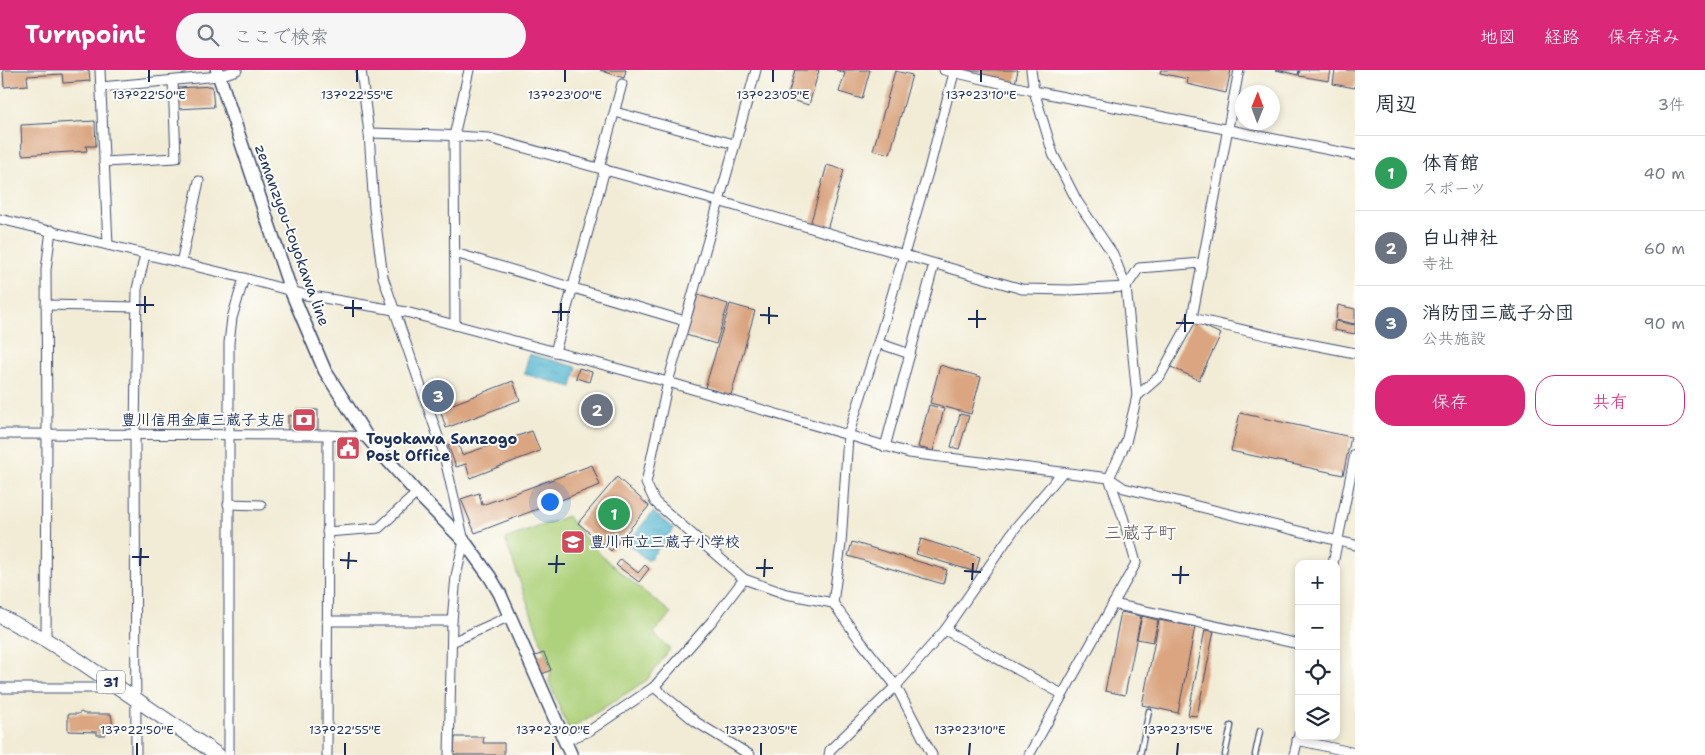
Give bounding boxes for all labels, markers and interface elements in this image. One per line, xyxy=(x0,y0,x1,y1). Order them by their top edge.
search box xyxy=(176,13,526,58)
text: Turnpoint xyxy=(25,19,146,51)
icon: search xyxy=(194,21,222,49)
text: ここで検索 xyxy=(234,24,329,49)
text: 地図 xyxy=(1480,25,1516,49)
text: 経路 xyxy=(1544,25,1580,49)
text: 保存済み xyxy=(1608,25,1680,49)
north arrow xyxy=(1235,85,1280,130)
text: 137°22'50"E xyxy=(112,87,186,103)
text: 137°22'55"E xyxy=(321,87,393,103)
text: 137°23'00"E xyxy=(528,87,602,103)
text: 137°23'05"E xyxy=(737,87,809,103)
text: 137°23'10"E xyxy=(946,87,1016,103)
text: 周辺 xyxy=(1375,90,1417,118)
text: 3件 xyxy=(1658,94,1685,115)
street label: zemanzyou-toyokawa line xyxy=(250,141,334,329)
text: 体育館 xyxy=(1422,150,1479,175)
text: 1 xyxy=(1387,163,1395,184)
text: 40 m xyxy=(1643,163,1685,184)
text: スポーツ xyxy=(1422,178,1486,199)
text: 白山神社 xyxy=(1422,225,1498,250)
text: 2 xyxy=(1385,238,1397,259)
text: 60 m xyxy=(1644,238,1685,259)
text: 寺社 xyxy=(1422,253,1454,274)
text: 消防団三蔵子分団 xyxy=(1422,300,1574,325)
text: 3 xyxy=(1385,313,1397,334)
text: 90 m xyxy=(1644,313,1685,334)
text: 公共施設 xyxy=(1422,328,1486,349)
button: 保存 xyxy=(1375,375,1525,426)
button: 共有 xyxy=(1535,375,1685,426)
pin: 3 xyxy=(422,377,454,415)
pin: 2 xyxy=(581,391,613,429)
bank icon: 豊川信用金庫三蔵子支店 xyxy=(291,407,317,433)
place label: 豊川信用金庫三蔵子支店 xyxy=(121,410,286,430)
place label: Toyokawa Sanzogo Post Office xyxy=(366,429,518,466)
public building icon: Toyokawa Sanzogo Post Office xyxy=(335,435,361,461)
your location xyxy=(537,489,563,515)
pin: 1 xyxy=(598,495,630,533)
district label: 三蔵子町 xyxy=(1104,521,1176,545)
school or university icon: 豊川市立三蔵子小学校 xyxy=(560,529,586,555)
place label: 豊川市立三蔵子小学校 xyxy=(590,532,740,552)
map controls xyxy=(1295,560,1340,740)
button: + xyxy=(1295,560,1340,605)
button: − xyxy=(1295,605,1340,650)
button: locate xyxy=(1295,650,1340,695)
road number: 31 xyxy=(97,670,125,694)
button: layers xyxy=(1295,695,1340,740)
text: 137°22'50"E xyxy=(100,722,174,738)
text: 137°22'55"E xyxy=(309,722,381,738)
text: 137°23'00"E xyxy=(516,722,590,738)
text: 137°23'05"E xyxy=(725,722,797,738)
text: 137°23'10"E xyxy=(935,722,1005,738)
text: 137°23'15"E xyxy=(1143,722,1213,738)

